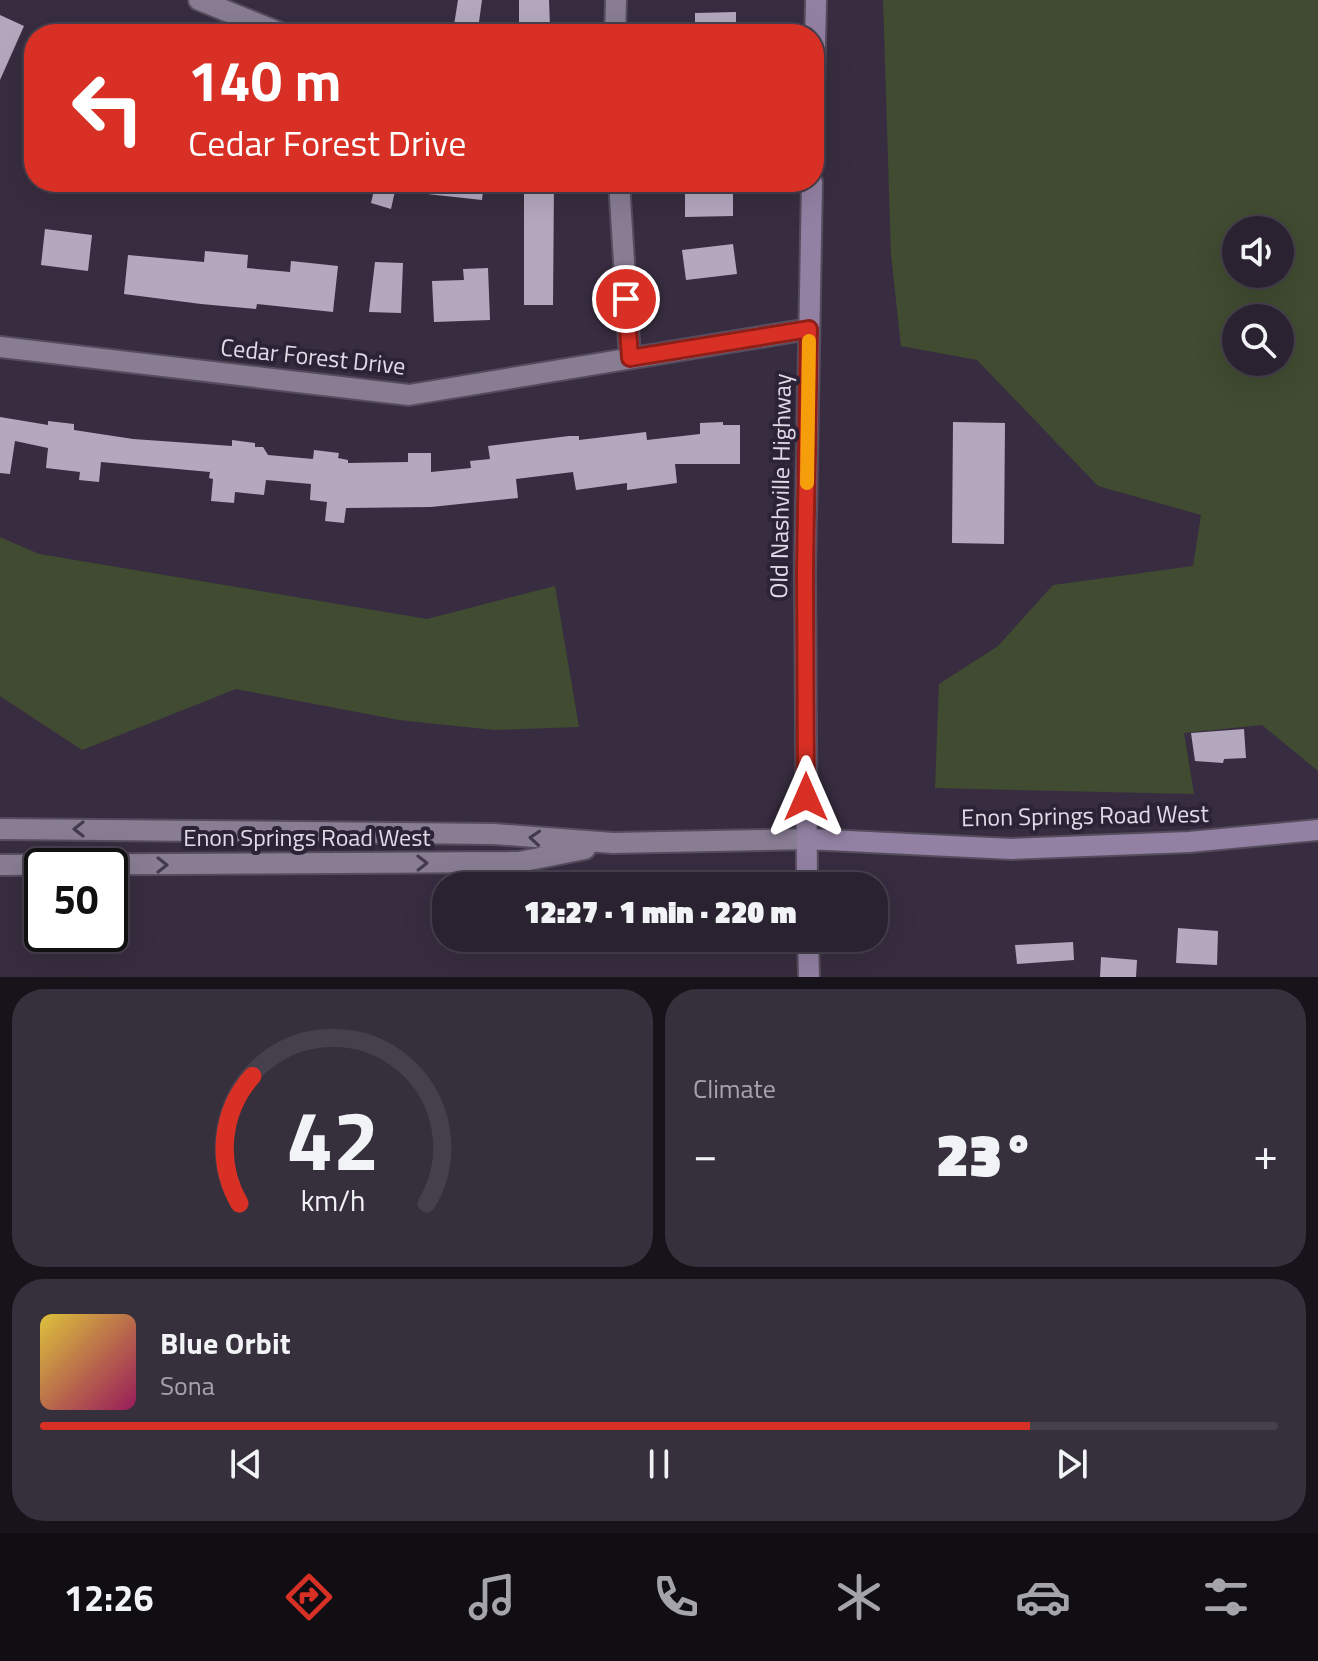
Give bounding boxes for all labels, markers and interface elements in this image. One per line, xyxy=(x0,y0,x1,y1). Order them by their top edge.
text: 140 m xyxy=(188,38,341,123)
icon: left xyxy=(56,56,160,160)
text: Cedar Forest Drive xyxy=(188,115,466,170)
map controls xyxy=(1222,216,1294,376)
button: sound xyxy=(1222,216,1294,288)
pin xyxy=(592,265,660,333)
icon: arrive xyxy=(604,277,648,321)
button: search xyxy=(1222,304,1294,376)
street label: Cedar Forest Drive xyxy=(219,328,407,384)
street label: Old Nashville Highway xyxy=(760,373,800,599)
position arrow xyxy=(764,755,848,839)
street label: Enon Springs Road West xyxy=(961,795,1210,835)
street label: Enon Springs Road West xyxy=(183,819,431,855)
one-way arrow xyxy=(72,821,85,838)
one-way arrow xyxy=(528,829,541,846)
speed limit sign: 50 xyxy=(24,848,128,952)
one-way arrow xyxy=(416,854,429,872)
one-way arrow xyxy=(156,856,169,874)
text: 12:27 · 1 min · 220 m xyxy=(524,889,796,935)
text: Climate xyxy=(693,1069,776,1108)
text: 42 xyxy=(286,1076,379,1202)
text: 23° xyxy=(936,1108,1035,1199)
text: − xyxy=(693,1120,718,1187)
text: + xyxy=(1253,1120,1278,1187)
text: km/h xyxy=(300,1179,365,1222)
text: Blue Orbit xyxy=(160,1320,291,1366)
text: Sona xyxy=(160,1366,215,1405)
icon: previous xyxy=(224,1442,268,1486)
icon: pause xyxy=(637,1442,681,1486)
icon: next xyxy=(1050,1442,1094,1486)
icon: directions xyxy=(281,1569,337,1625)
icon: music xyxy=(464,1569,520,1625)
icon: phone xyxy=(648,1569,704,1625)
icon: climate xyxy=(831,1569,887,1625)
icon: car xyxy=(1015,1569,1071,1625)
icon: filters xyxy=(1198,1569,1254,1625)
text: 12:26 xyxy=(64,1570,154,1625)

